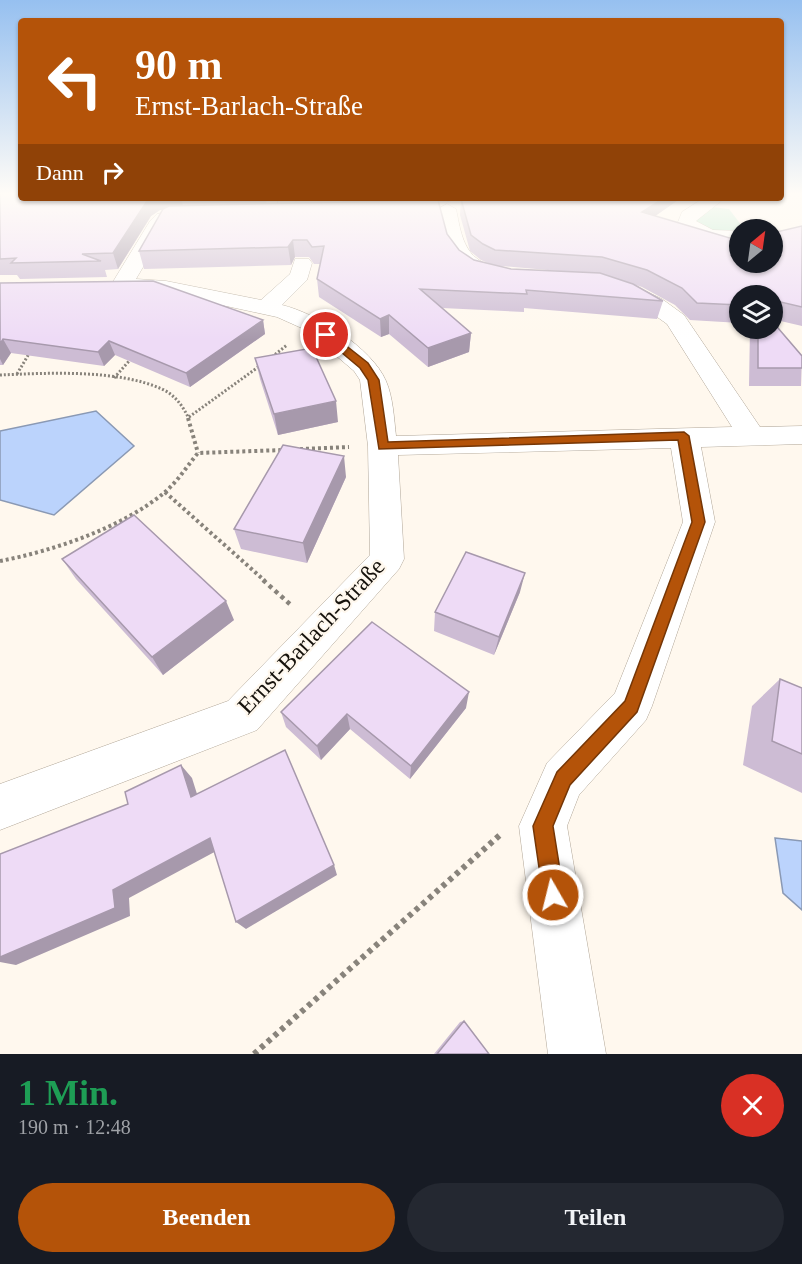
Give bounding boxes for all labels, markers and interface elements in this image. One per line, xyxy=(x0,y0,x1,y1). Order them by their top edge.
icon: left xyxy=(36,42,114,120)
text: 90 m xyxy=(135,42,223,88)
text: Ernst-Barlach-Straße xyxy=(135,91,363,121)
icon: right xyxy=(96,156,129,189)
text: Dann xyxy=(36,160,84,185)
north arrow xyxy=(729,219,783,273)
map controls xyxy=(729,219,783,339)
button: layers xyxy=(729,285,783,339)
pin xyxy=(300,309,351,360)
icon: arrive xyxy=(309,318,342,351)
street label: Ernst-Barlach-Straße xyxy=(232,553,390,719)
position arrow xyxy=(521,863,585,927)
text: 1 Min. xyxy=(18,1073,118,1113)
button: close xyxy=(721,1074,784,1137)
text: 190 m · 12:48 xyxy=(18,1116,131,1138)
button: Beenden xyxy=(18,1183,395,1252)
button: Teilen xyxy=(407,1183,784,1252)

